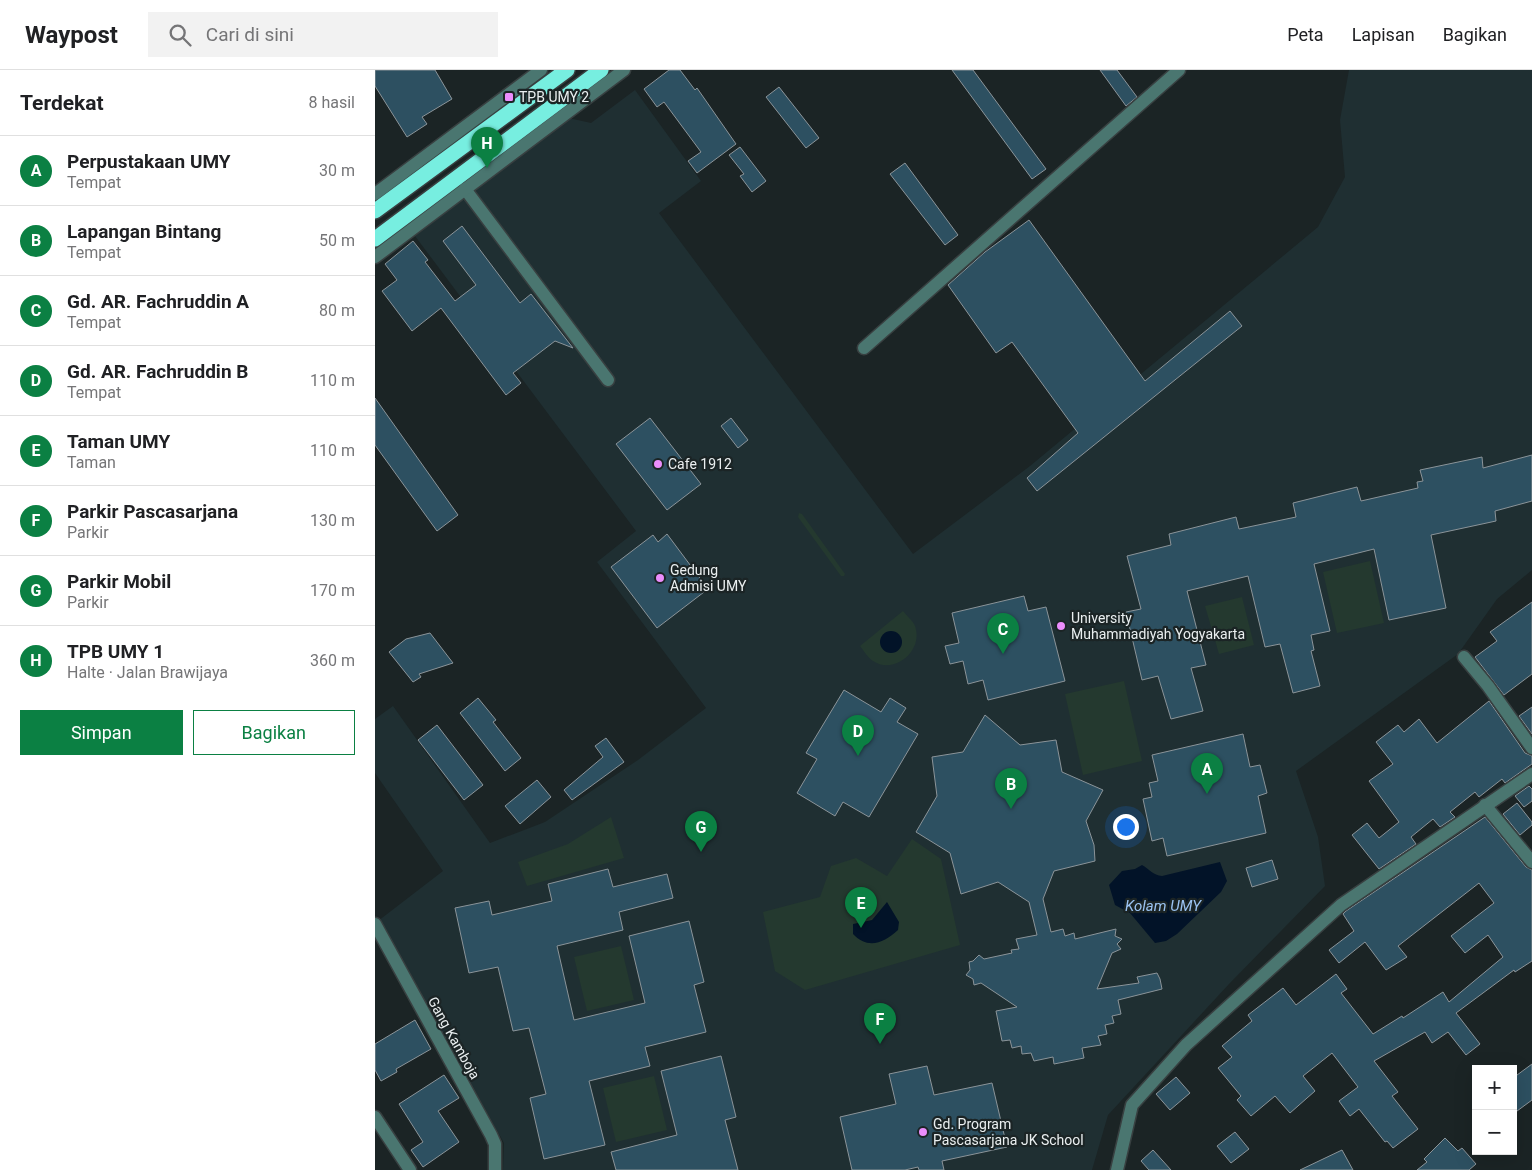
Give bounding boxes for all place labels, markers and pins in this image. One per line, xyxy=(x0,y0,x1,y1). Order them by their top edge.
place label: TPB UMY 2 xyxy=(519,89,589,105)
marker: TPB UMY 2 xyxy=(503,91,515,103)
pin: H xyxy=(471,127,503,168)
place label: Cafe 1912 xyxy=(668,456,732,472)
marker: Cafe 1912 xyxy=(652,458,664,470)
place label: Gedung Admisi UMY xyxy=(670,562,747,594)
marker: Gedung Admisi UMY xyxy=(654,572,666,584)
place label: University Muhammadiyah Yogyakarta xyxy=(1071,610,1245,642)
pin: C xyxy=(987,613,1019,654)
marker: University Muhammadiyah Yogyakarta xyxy=(1055,620,1067,632)
pin: D xyxy=(842,715,874,756)
pin: A xyxy=(1191,753,1223,794)
pin: B xyxy=(995,768,1027,809)
pin: G xyxy=(685,811,717,852)
pin: E xyxy=(845,887,877,928)
pin: F xyxy=(864,1003,896,1044)
place label: Gd. Program Pascasarjana JK School xyxy=(933,1116,1084,1148)
marker: Gd. Program Pascasarjana JK School xyxy=(917,1126,929,1138)

